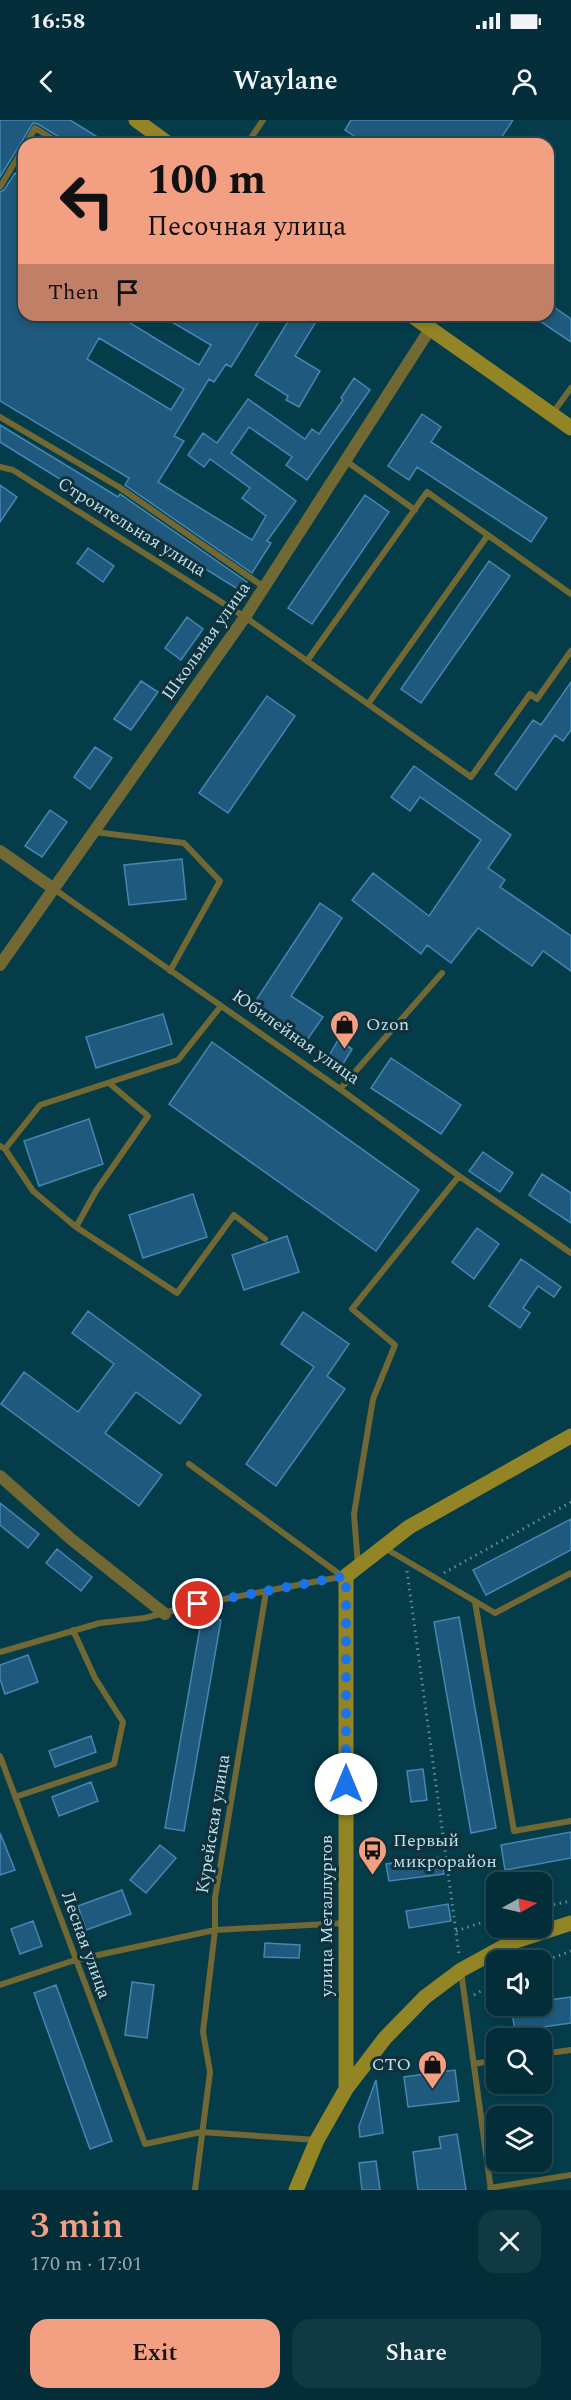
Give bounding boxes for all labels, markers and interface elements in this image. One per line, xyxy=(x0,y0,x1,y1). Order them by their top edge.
text: 16:58 xyxy=(30,5,85,38)
text: Waylane xyxy=(233,60,338,102)
icon: back xyxy=(30,65,63,98)
icon: person xyxy=(508,65,541,98)
text: 100 m xyxy=(147,149,266,212)
icon: left xyxy=(48,162,126,240)
text: Песочная улица xyxy=(147,206,346,248)
text: Then xyxy=(48,276,99,309)
icon: arrive xyxy=(111,276,144,309)
street label: Строительная улица xyxy=(52,470,212,584)
street label: Школьная улица xyxy=(155,576,257,706)
street label: Юбилейная улица xyxy=(226,983,366,1091)
shop icon: Ozon xyxy=(329,1008,361,1050)
place label: Ozon xyxy=(366,1011,409,1038)
pin xyxy=(172,1578,223,1629)
icon: arrive xyxy=(181,1587,214,1620)
street label: Курейская улица xyxy=(189,1752,237,1896)
position arrow xyxy=(314,1752,378,1816)
place label: Первый микрорайон xyxy=(393,1827,497,1875)
bus stop icon: Первый микрорайон xyxy=(356,1834,388,1876)
street label: улица Металлургов xyxy=(313,1835,340,1998)
north arrow xyxy=(486,1872,552,1938)
map controls xyxy=(486,1872,552,2172)
street label: Лесная улица xyxy=(54,1888,118,2003)
button: sound xyxy=(486,1950,552,2016)
button: search xyxy=(486,2028,552,2094)
shop icon: СТО xyxy=(416,2048,448,2090)
place label: СТО xyxy=(372,2051,411,2078)
button: layers xyxy=(486,2106,552,2172)
text: 3 min xyxy=(30,2199,123,2254)
button: close xyxy=(478,2210,541,2273)
text: 170 m · 17:01 xyxy=(30,2249,142,2279)
button: Exit xyxy=(30,2319,280,2388)
button: Share xyxy=(292,2319,541,2388)

